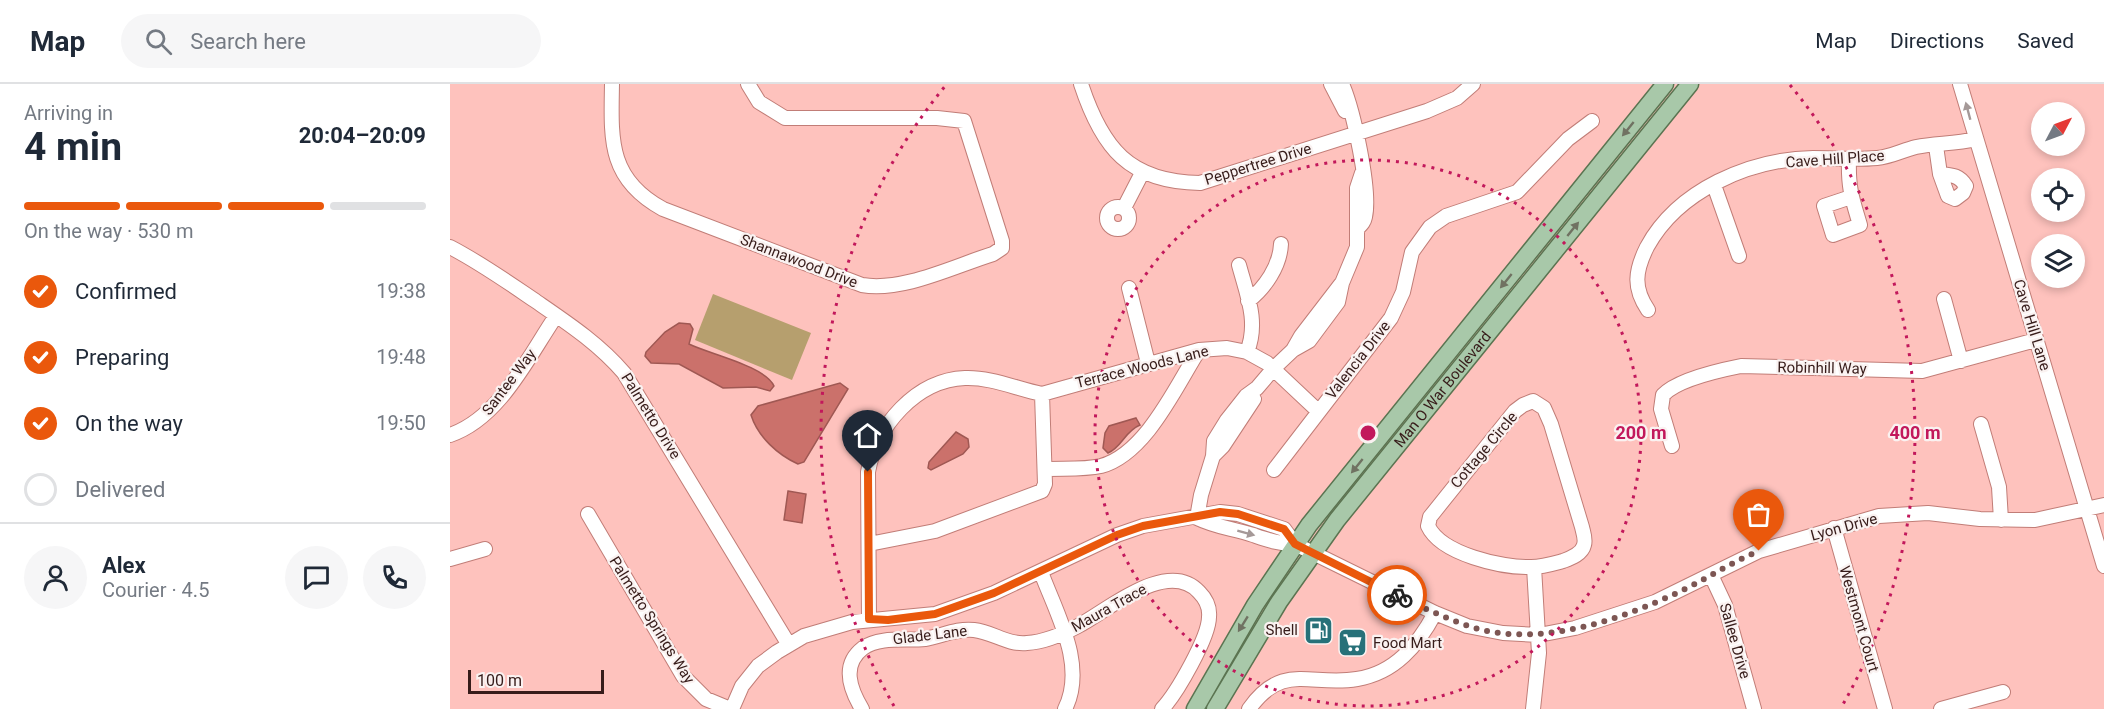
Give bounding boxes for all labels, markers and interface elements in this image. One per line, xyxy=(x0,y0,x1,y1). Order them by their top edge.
search box xyxy=(121,14,541,68)
text: Map xyxy=(30,25,85,58)
icon: search xyxy=(142,25,175,58)
text: Search here xyxy=(190,29,306,54)
text: Map xyxy=(1815,29,1857,53)
text: Directions xyxy=(1890,29,1984,53)
text: Saved xyxy=(2017,29,2074,53)
text: Arriving in xyxy=(24,101,113,125)
one-way arrow xyxy=(1962,102,1972,121)
north arrow xyxy=(2031,102,2085,156)
map controls xyxy=(2031,102,2085,288)
one-way arrow xyxy=(1622,121,1635,137)
text: 20:04–20:09 xyxy=(299,123,426,148)
text: 4 min xyxy=(24,124,122,170)
street label: Peppertree Drive xyxy=(1202,139,1314,189)
street label: Cave Hill Place xyxy=(1785,147,1885,171)
button: locate xyxy=(2031,168,2085,222)
text: On the way · 530 m xyxy=(24,219,193,243)
one-way arrow xyxy=(1566,221,1579,237)
street label: Shannawood Drive xyxy=(738,230,860,292)
button: layers xyxy=(2031,234,2085,288)
one-way arrow xyxy=(1499,273,1512,289)
icon: check xyxy=(24,275,57,308)
street label: Cave Hill Lane xyxy=(2010,277,2054,373)
text: Confirmed xyxy=(75,279,177,304)
text: 19:38 xyxy=(376,279,426,303)
street label: Valencia Drive xyxy=(1322,317,1394,403)
street label: Man O War Boulevard xyxy=(1390,328,1495,451)
icon: check xyxy=(24,341,57,374)
street label: Terrace Woods Lane xyxy=(1074,342,1210,392)
text: Preparing xyxy=(75,345,169,370)
text: 19:48 xyxy=(376,345,426,369)
street label: Santee Way xyxy=(478,345,540,419)
street label: Robinhill Way xyxy=(1777,358,1867,378)
street label: Palmetto Drive xyxy=(617,370,685,462)
icon: check xyxy=(24,407,57,440)
street label: Cottage Circle xyxy=(1447,408,1521,492)
pin xyxy=(842,410,893,472)
text: On the way xyxy=(75,411,183,436)
text: 19:50 xyxy=(376,411,426,435)
icon: home xyxy=(851,419,884,452)
text: 200 m xyxy=(1615,422,1667,443)
text: 400 m xyxy=(1889,422,1941,443)
centre of rings xyxy=(1358,423,1378,443)
one-way arrow xyxy=(1351,458,1364,474)
text: Delivered xyxy=(75,477,165,502)
pin xyxy=(1733,489,1784,551)
icon: bag xyxy=(1742,498,1775,531)
street label: Lyon Drive xyxy=(1809,509,1879,545)
one-way arrow xyxy=(1237,529,1255,539)
button: person xyxy=(24,546,87,609)
button: chat xyxy=(285,546,348,609)
button: phone xyxy=(363,546,426,609)
text: Alex xyxy=(102,553,146,578)
street label: Palmetto Springs Way xyxy=(606,553,698,687)
street label: Westmont Court xyxy=(1835,564,1883,674)
courier xyxy=(1367,565,1427,625)
text: Courier · 4.5 xyxy=(102,578,209,602)
icon: bike xyxy=(1381,579,1414,612)
street label: Maura Trace xyxy=(1068,580,1150,636)
street label: Sallee Drive xyxy=(1716,601,1754,681)
fuel station icon: Shell xyxy=(1303,614,1335,646)
one-way arrow xyxy=(1237,615,1249,631)
place label: Shell xyxy=(1266,621,1298,639)
street label: Glade Lane xyxy=(892,622,968,648)
supermarket icon: Food Mart xyxy=(1336,627,1368,659)
place label: Food Mart xyxy=(1373,634,1442,652)
scale bar xyxy=(468,667,604,694)
text: 100 m xyxy=(477,671,522,690)

